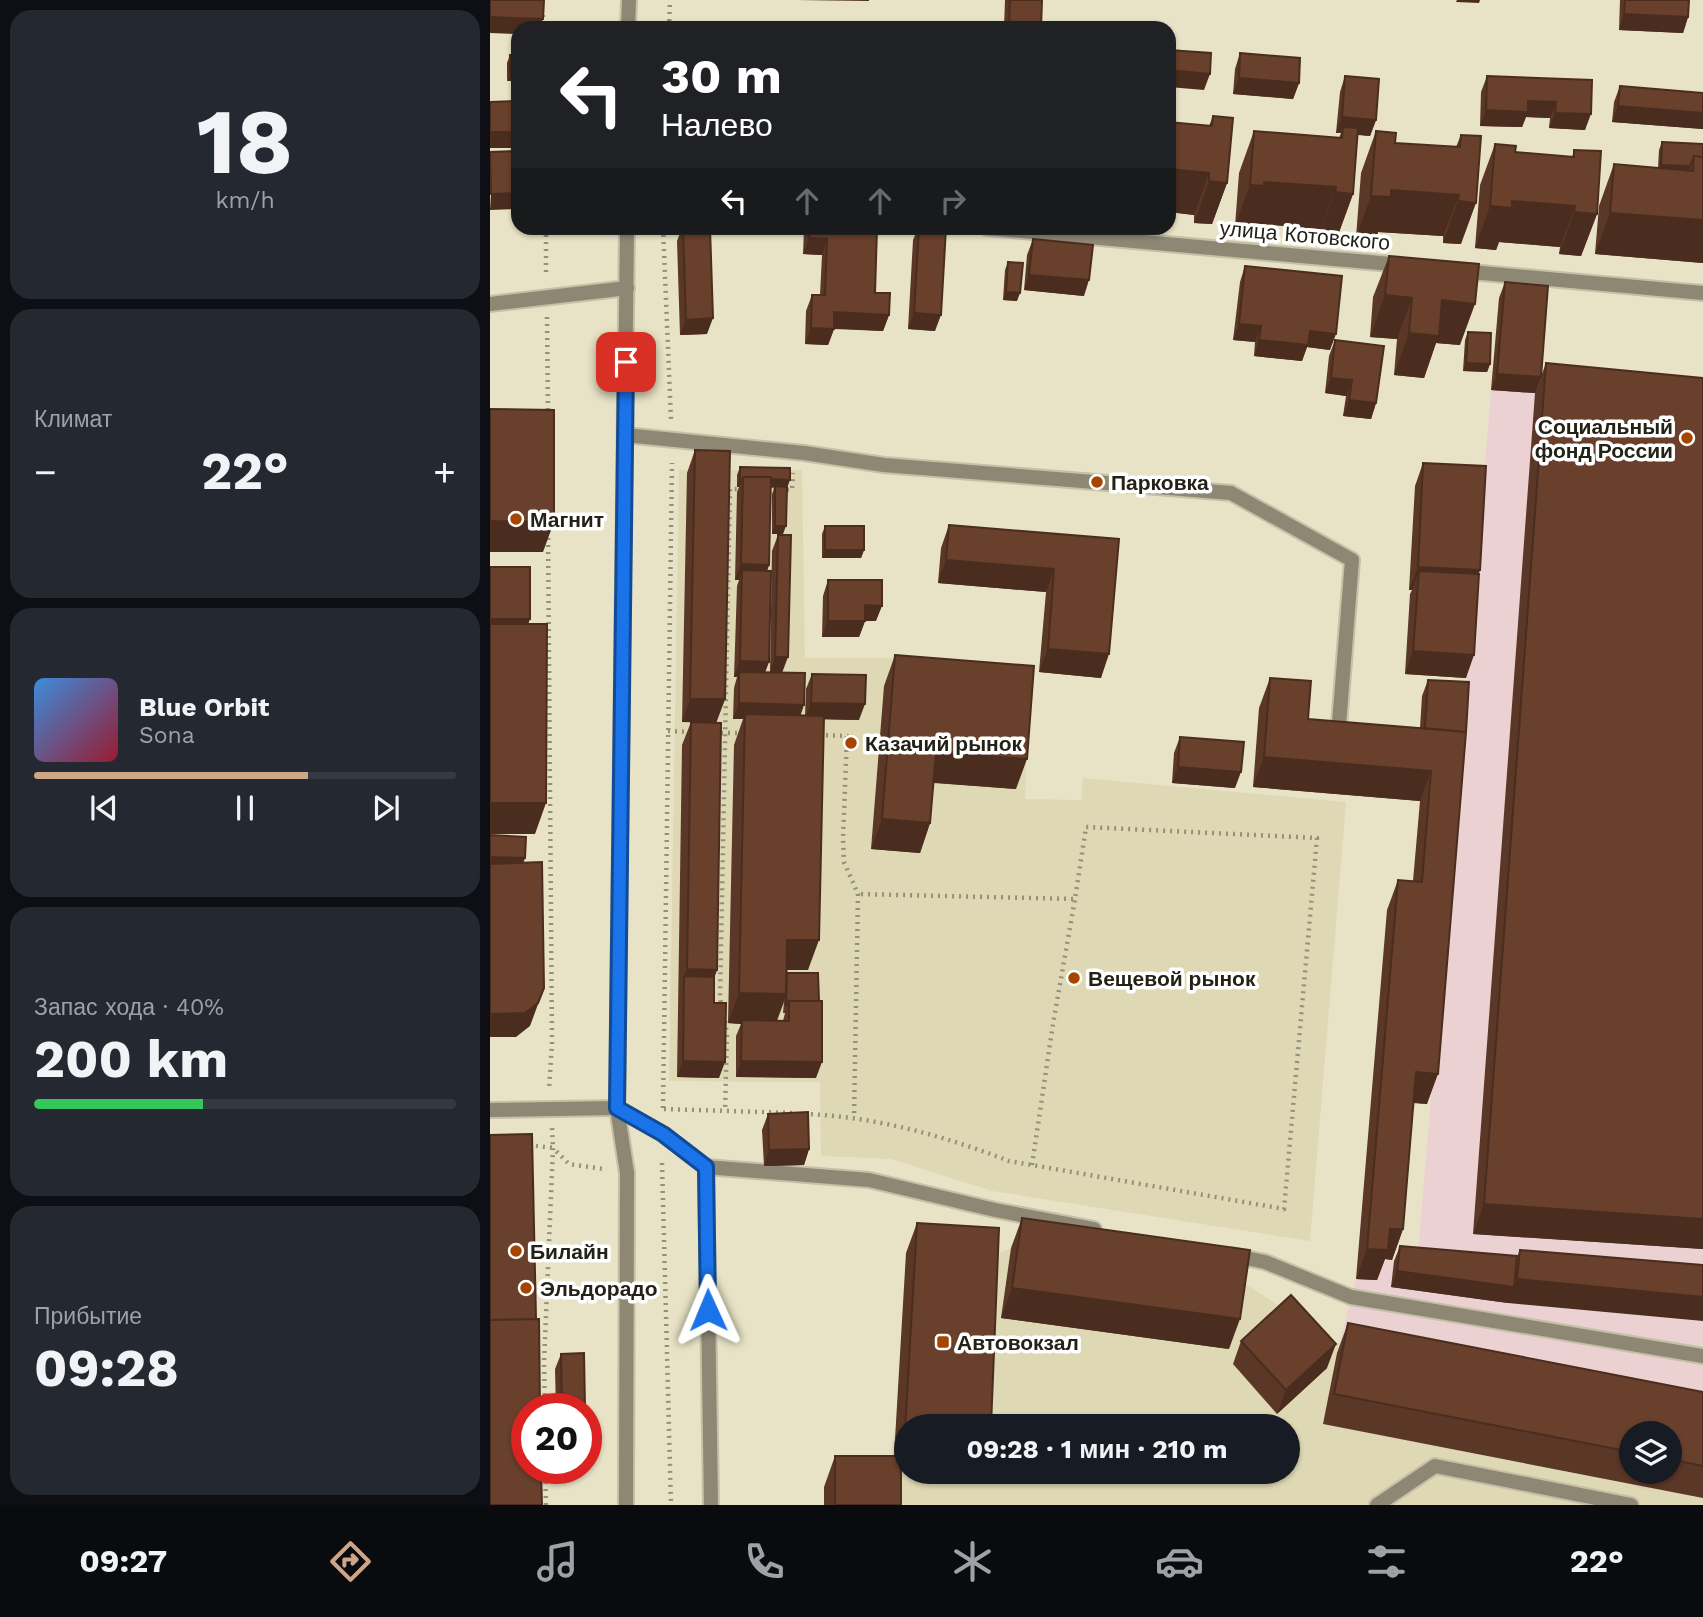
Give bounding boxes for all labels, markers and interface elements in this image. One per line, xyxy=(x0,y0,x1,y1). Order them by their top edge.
text: 30 m xyxy=(661,47,782,105)
icon: left xyxy=(546,49,637,140)
text: 18 xyxy=(197,88,293,195)
text: Налево xyxy=(661,106,773,144)
icon: left xyxy=(715,182,753,220)
icon: ahead xyxy=(788,182,826,220)
icon: ahead xyxy=(861,182,899,220)
icon: right xyxy=(934,182,972,220)
text: km/h xyxy=(215,187,275,214)
street label: улица Котовского xyxy=(1219,215,1391,255)
pin xyxy=(596,332,656,392)
icon: arrive xyxy=(607,343,645,381)
text: Климат xyxy=(34,406,112,433)
place label: Социальный фонд России xyxy=(1535,414,1673,463)
marker: Социальный фонд России xyxy=(1679,430,1695,446)
text: 22° xyxy=(201,441,289,502)
text: − xyxy=(34,450,57,494)
text: + xyxy=(433,450,456,494)
place label: Парковка xyxy=(1111,470,1209,495)
marker: Парковка xyxy=(1089,474,1105,490)
place label: Магнит xyxy=(530,507,604,532)
marker: Магнит xyxy=(508,511,524,527)
text: Blue Orbit xyxy=(139,692,269,722)
text: Sona xyxy=(139,722,195,749)
place label: Казачий рынок xyxy=(865,731,1023,756)
marker: Казачий рынок xyxy=(843,735,859,751)
icon: previous xyxy=(85,789,123,827)
icon: pause xyxy=(226,789,264,827)
icon: next xyxy=(367,789,405,827)
place label: Вещевой рынок xyxy=(1088,966,1256,991)
marker: Вещевой рынок xyxy=(1066,970,1082,986)
text: Запас хода · 40% xyxy=(34,994,224,1021)
text: 200 km xyxy=(34,1029,228,1090)
place label: Билайн xyxy=(530,1239,609,1264)
marker: Билайн xyxy=(508,1243,524,1259)
position arrow xyxy=(671,1273,745,1347)
place label: Эльдорадо xyxy=(540,1276,658,1301)
marker: Эльдорадо xyxy=(518,1280,534,1296)
text: Прибытие xyxy=(34,1303,142,1330)
place label: Автовокзал xyxy=(957,1330,1079,1355)
marker: Автовокзал xyxy=(935,1334,951,1350)
text: 09:28 xyxy=(34,1338,179,1399)
speed limit sign: 20 xyxy=(511,1393,602,1484)
map controls xyxy=(1619,1421,1682,1484)
button: layers xyxy=(1619,1421,1682,1484)
text: 09:28 · 1 мин · 210 m xyxy=(966,1434,1228,1464)
icon: directions xyxy=(326,1537,375,1586)
icon: music xyxy=(533,1537,582,1586)
icon: phone xyxy=(740,1537,789,1586)
icon: climate xyxy=(948,1537,997,1586)
icon: car xyxy=(1155,1537,1204,1586)
icon: filters xyxy=(1362,1537,1411,1586)
text: 09:27 xyxy=(79,1542,167,1580)
text: 22° xyxy=(1570,1542,1624,1580)

